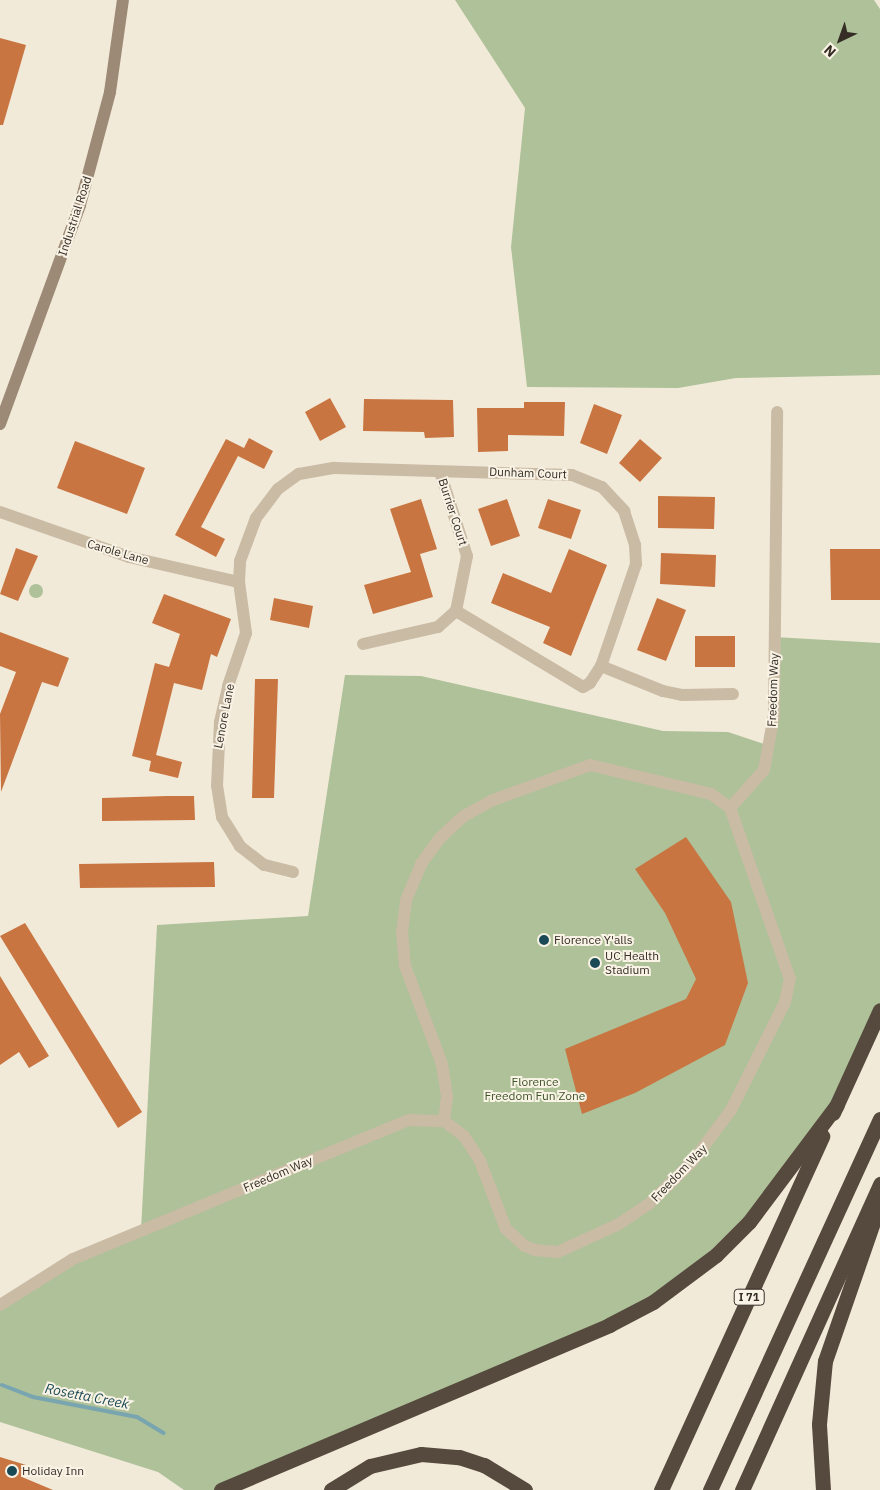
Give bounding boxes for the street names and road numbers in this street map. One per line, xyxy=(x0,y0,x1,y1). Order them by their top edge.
street label: Industrial Road xyxy=(55,174,95,258)
street label: Dunham Court xyxy=(489,464,567,482)
street label: Burrier Court xyxy=(435,477,471,547)
street label: Carole Lane xyxy=(86,536,150,568)
street label: Freedom Way xyxy=(765,653,781,727)
street label: Lenore Lane xyxy=(211,682,237,750)
street label: Freedom Way xyxy=(648,1141,710,1205)
street label: Freedom Way xyxy=(241,1153,315,1195)
road number: I 71 xyxy=(733,1288,765,1305)

